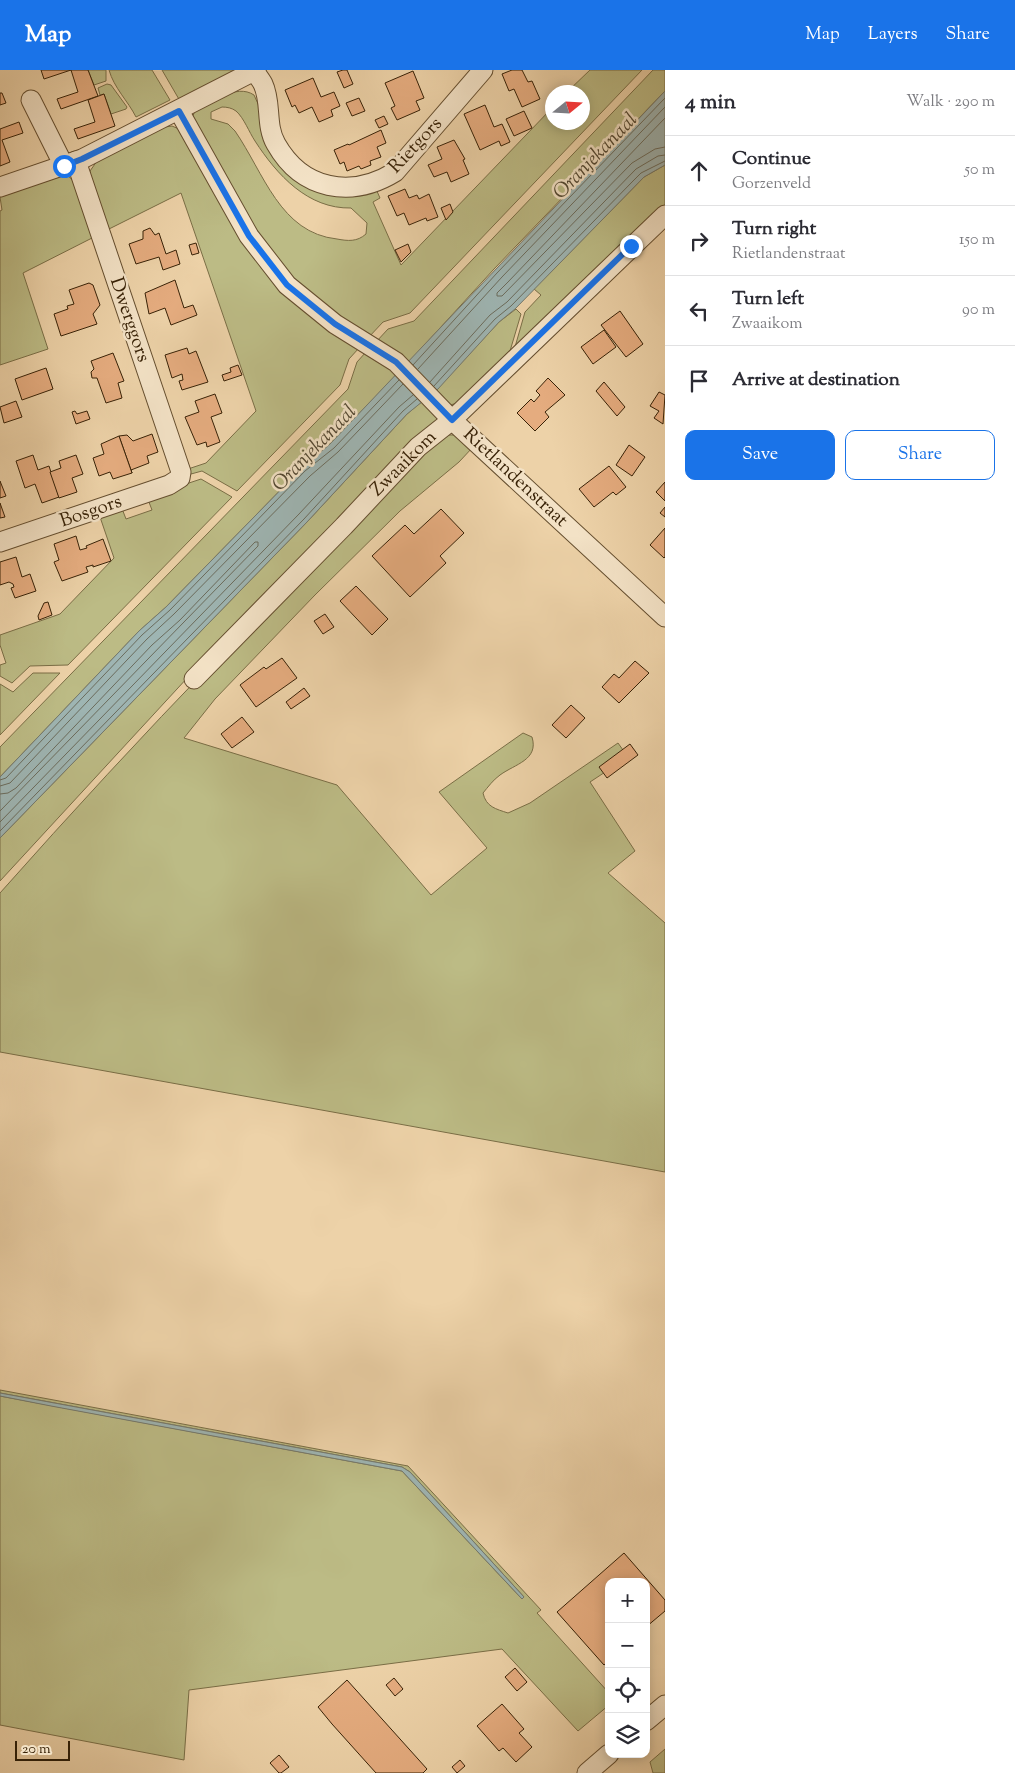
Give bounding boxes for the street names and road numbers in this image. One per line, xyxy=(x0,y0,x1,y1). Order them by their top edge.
street label: Rietgors xyxy=(383,112,449,180)
street label: Dwerggors xyxy=(102,274,156,366)
street label: Rietlandenstraat xyxy=(456,422,574,534)
street label: Zwaaikom xyxy=(365,425,443,503)
street label: Bosgors xyxy=(56,489,126,535)

